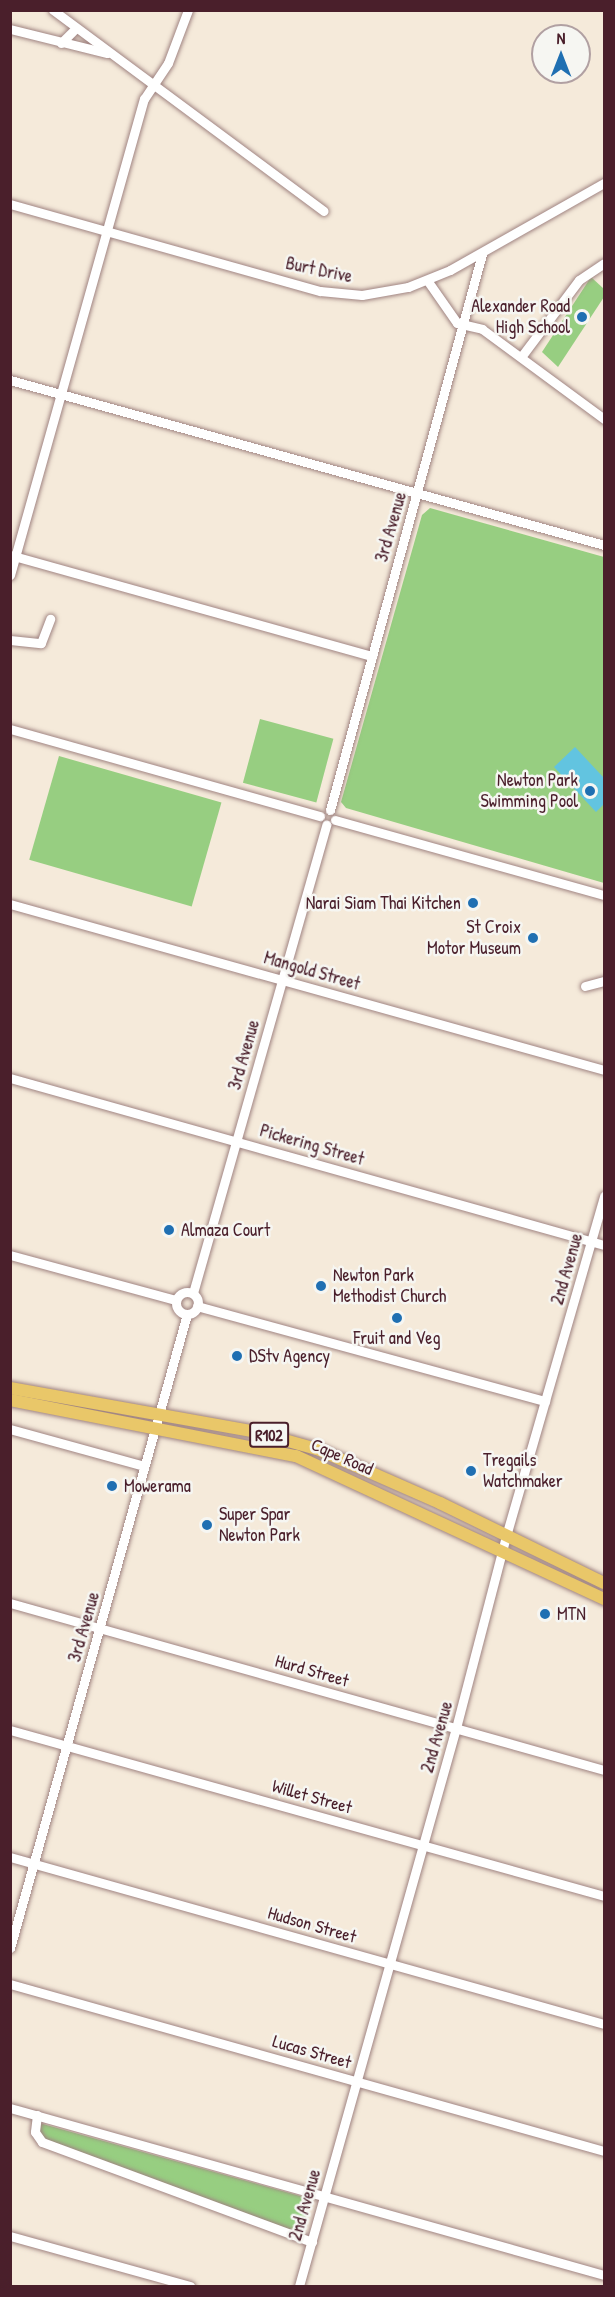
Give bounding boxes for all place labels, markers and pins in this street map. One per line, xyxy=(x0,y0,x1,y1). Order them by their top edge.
place label: Alexander Road High School xyxy=(471,296,570,338)
marker: Alexander Road High School xyxy=(575,310,589,324)
place label: Newton Park Swimming Pool xyxy=(481,770,578,812)
marker: Newton Park Swimming Pool xyxy=(583,784,597,798)
place label: Narai Siam Thai Kitchen xyxy=(306,892,461,914)
marker: Narai Siam Thai Kitchen xyxy=(466,896,480,910)
place label: St Croix Motor Museum xyxy=(427,917,521,960)
marker: St Croix Motor Museum xyxy=(526,931,540,945)
place label: Almaza Court xyxy=(181,1219,270,1241)
marker: Almaza Court xyxy=(162,1223,176,1237)
place label: Newton Park Methodist Church xyxy=(333,1265,446,1308)
marker: Newton Park Methodist Church xyxy=(314,1279,328,1293)
marker: Fruit and Veg xyxy=(390,1311,404,1325)
place label: Fruit and Veg xyxy=(354,1327,440,1349)
place label: DStv Agency xyxy=(249,1345,330,1367)
marker: DStv Agency xyxy=(230,1349,244,1363)
place label: Tregails Watchmaker xyxy=(483,1450,563,1492)
marker: Tregails Watchmaker xyxy=(464,1464,478,1478)
place label: Mowerama xyxy=(124,1475,191,1497)
marker: Mowerama xyxy=(105,1479,119,1493)
place label: Super Spar Newton Park xyxy=(219,1504,300,1546)
marker: Super Spar Newton Park xyxy=(200,1518,214,1532)
place label: MTN xyxy=(557,1603,586,1625)
marker: MTN xyxy=(538,1607,552,1621)

